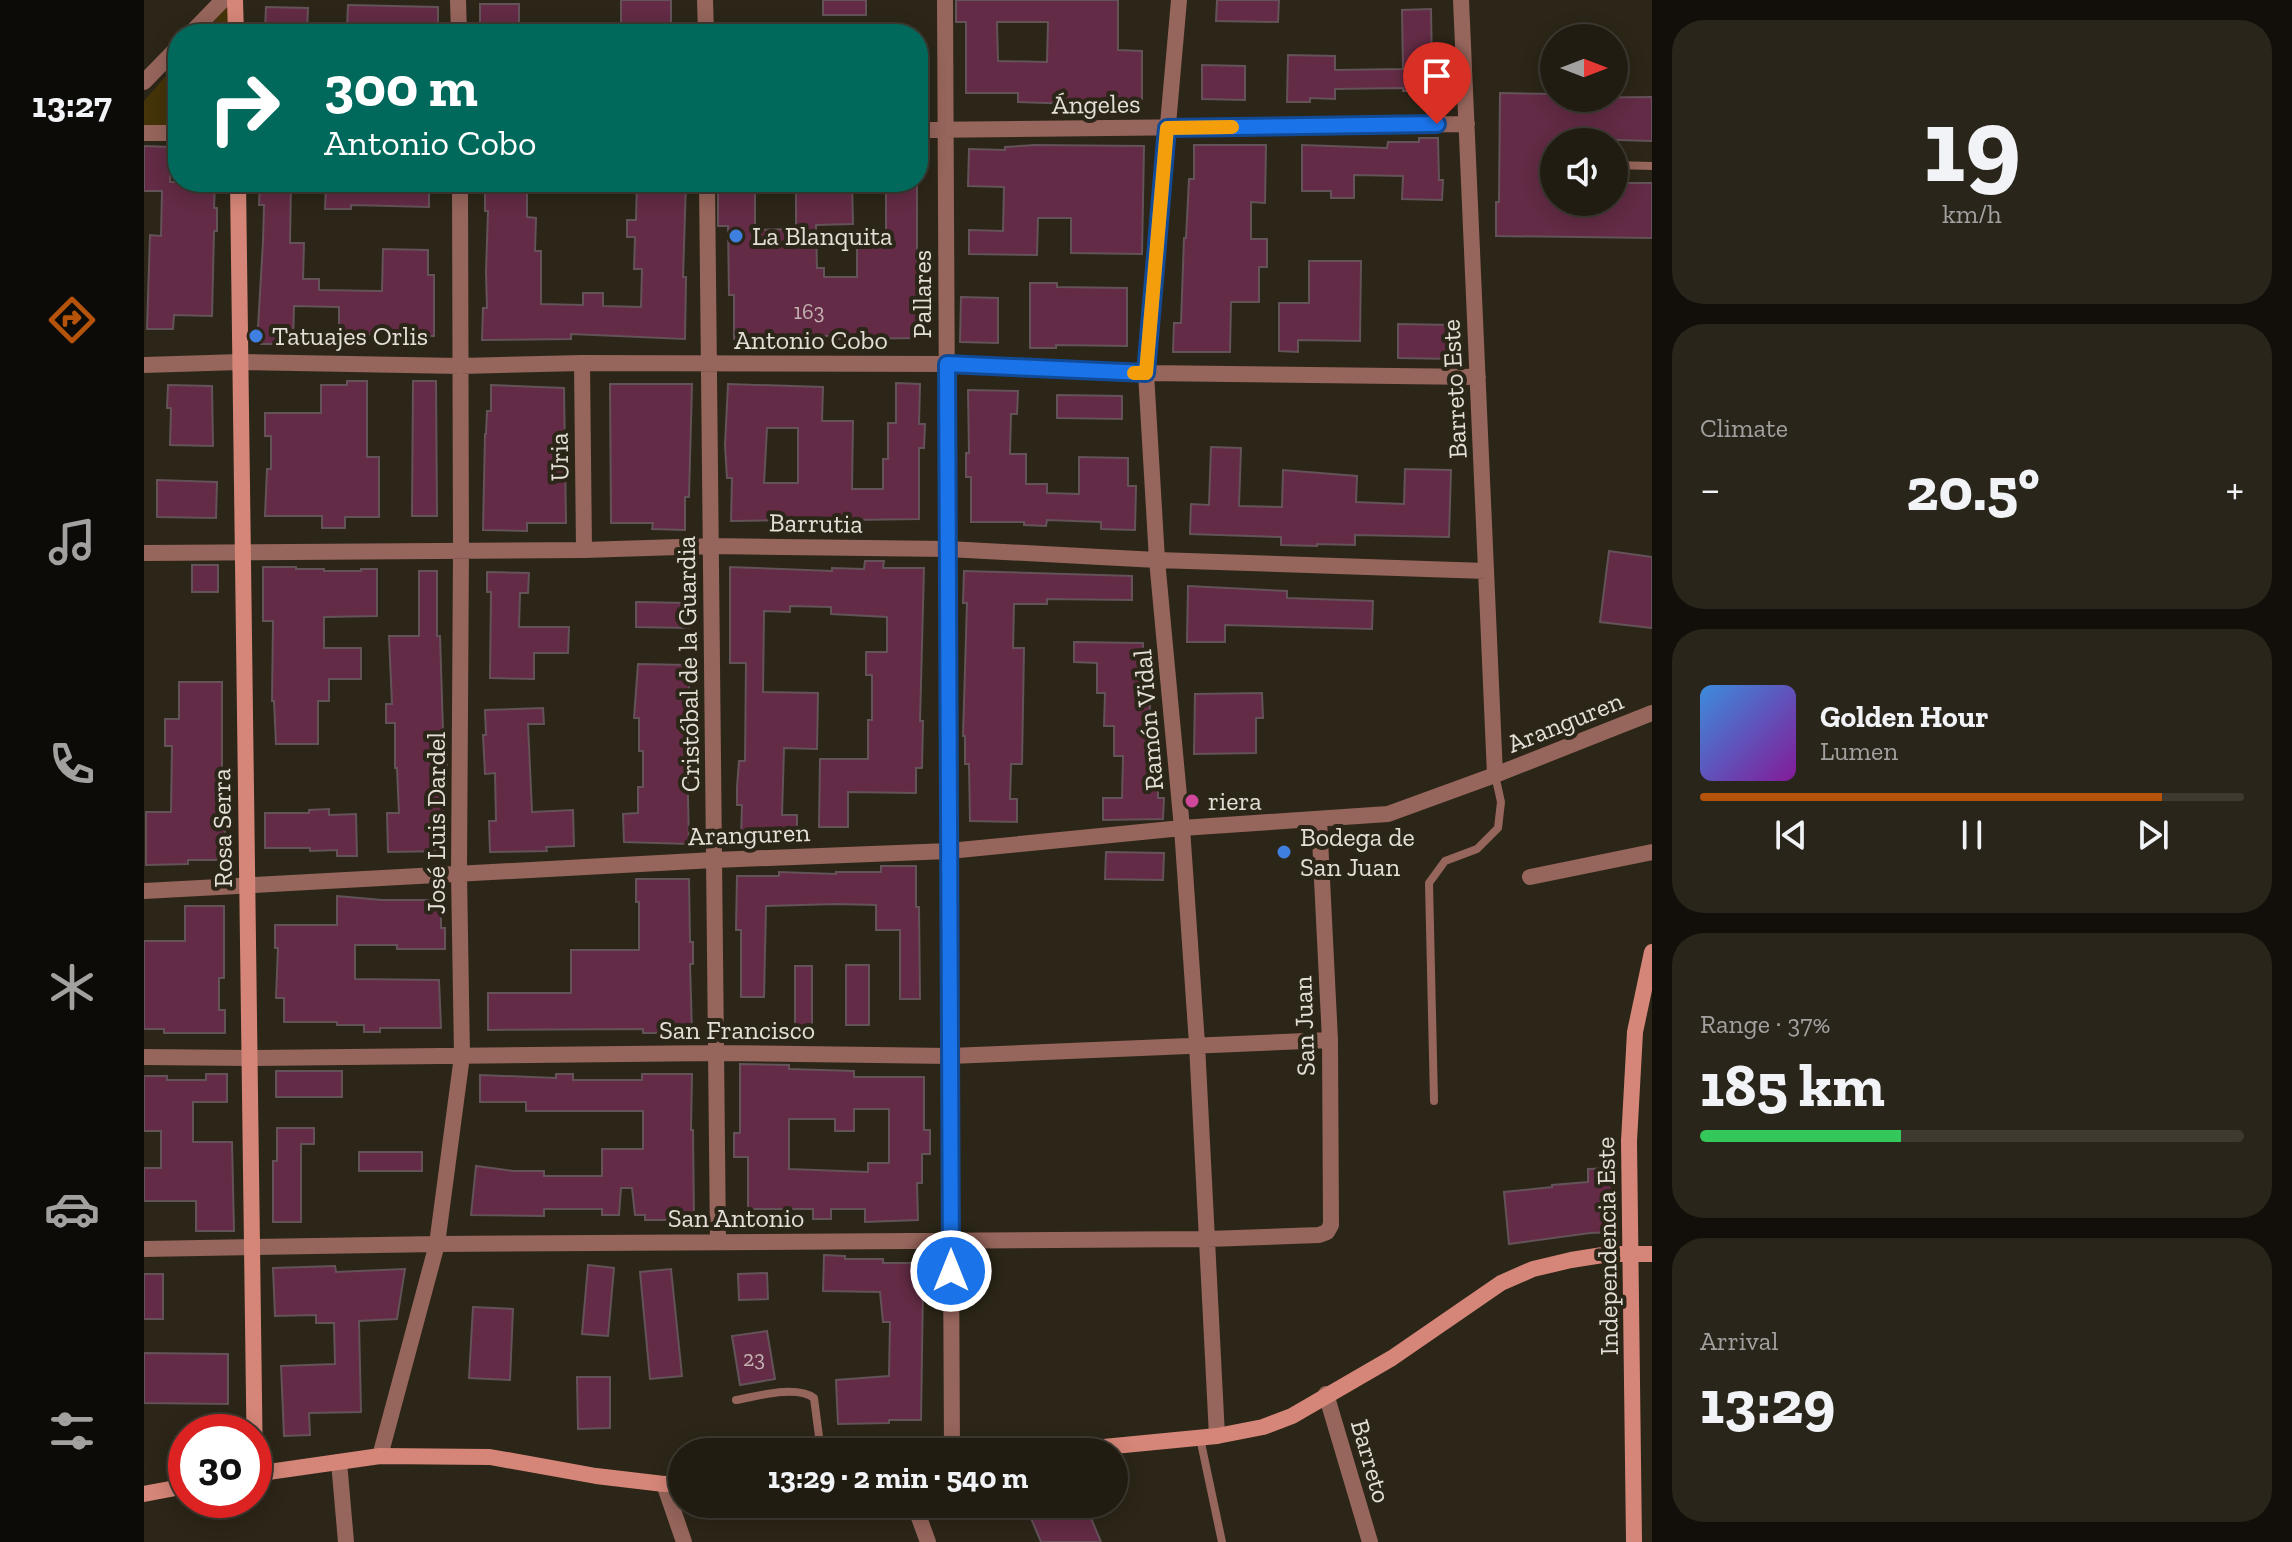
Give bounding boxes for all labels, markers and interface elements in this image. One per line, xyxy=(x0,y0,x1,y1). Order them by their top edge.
north arrow xyxy=(1540,24,1628,112)
map controls xyxy=(1540,24,1628,216)
pin xyxy=(1403,42,1471,124)
text: 300 m xyxy=(324,53,478,120)
icon: arrive xyxy=(1415,54,1459,98)
icon: right xyxy=(192,56,296,160)
text: 13:27 xyxy=(32,83,112,126)
text: 19 xyxy=(1923,83,2021,208)
street label: Ángeles xyxy=(1051,87,1141,121)
text: Antonio Cobo xyxy=(324,121,537,164)
button: sound xyxy=(1540,128,1628,216)
text: km/h xyxy=(1942,198,2002,230)
place label: La Blanquita xyxy=(752,220,893,252)
marker: La Blanquita xyxy=(727,227,745,245)
street label: Pallares xyxy=(906,250,938,338)
icon: directions xyxy=(44,292,100,348)
house number: 163 xyxy=(794,298,824,325)
street label: Barreto Este xyxy=(1434,318,1474,460)
place label: Tatuajes Orlis xyxy=(272,320,428,352)
street label: Antonio Cobo xyxy=(734,324,888,356)
marker: Tatuajes Orlis xyxy=(247,327,265,345)
text: Climate xyxy=(1700,412,1788,444)
street label: Uria xyxy=(543,432,575,482)
text: 20.5° xyxy=(1906,453,2040,525)
text: − xyxy=(1700,462,1721,515)
text: + xyxy=(2225,462,2244,515)
street label: Barrutia xyxy=(769,506,864,540)
icon: music xyxy=(44,514,100,570)
street label: Cristóbal de la Guardia xyxy=(670,535,706,793)
street label: Ramón Vidal xyxy=(1126,648,1170,792)
street label: Aranguren xyxy=(1502,684,1628,760)
text: Golden Hour xyxy=(1820,699,1988,735)
street label: José Luis Dardel xyxy=(420,732,452,914)
text: Lumen xyxy=(1820,735,1898,767)
icon: phone xyxy=(44,736,100,792)
street label: Rosa Serra xyxy=(205,768,239,888)
place label: riera xyxy=(1208,785,1262,817)
marker: riera xyxy=(1183,792,1201,810)
icon: previous xyxy=(1769,813,1813,857)
icon: pause xyxy=(1950,813,1994,857)
icon: next xyxy=(2131,813,2175,857)
street label: Aranguren xyxy=(687,816,811,852)
place label: Bodega de San Juan xyxy=(1300,821,1415,883)
marker: Bodega de San Juan xyxy=(1275,843,1293,861)
icon: climate xyxy=(44,959,100,1015)
street label: San Juan xyxy=(1286,975,1322,1077)
text: Range · 37% xyxy=(1700,1008,1830,1040)
street label: San Francisco xyxy=(659,1014,815,1046)
text: 185 km xyxy=(1700,1049,1885,1121)
street label: Independencia Este xyxy=(1589,1136,1625,1356)
icon: car xyxy=(44,1181,100,1237)
street label: San Antonio xyxy=(668,1202,804,1234)
position arrow xyxy=(909,1229,993,1313)
text: Arrival xyxy=(1700,1325,1778,1357)
house number: 23 xyxy=(743,1345,765,1372)
text: 13:29 xyxy=(1700,1366,1835,1438)
icon: filters xyxy=(44,1403,100,1459)
speed limit sign: 30 xyxy=(168,1414,272,1518)
street label: Barreto xyxy=(1344,1416,1398,1506)
text: 13:29 · 2 min · 540 m xyxy=(768,1460,1028,1496)

